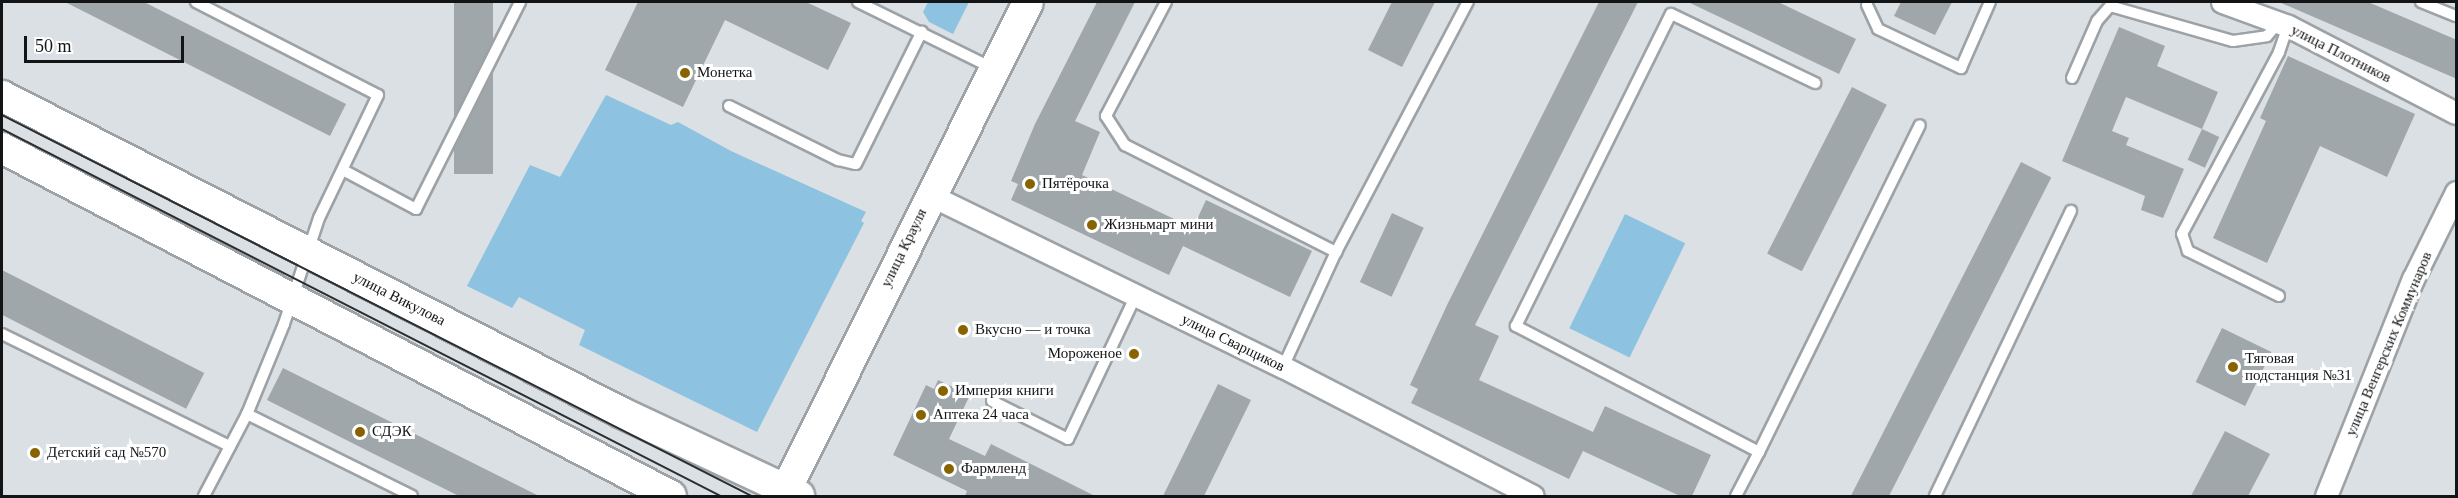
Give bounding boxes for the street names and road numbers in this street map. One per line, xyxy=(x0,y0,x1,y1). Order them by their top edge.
street label: улица Плотников xyxy=(2288,21,2394,87)
street label: улица Крауля xyxy=(877,206,931,290)
street label: улица Венгерских Коммунаров xyxy=(2342,249,2436,439)
street label: улица Викулова xyxy=(350,268,448,330)
street label: улица Сварщиков xyxy=(1178,310,1288,376)

